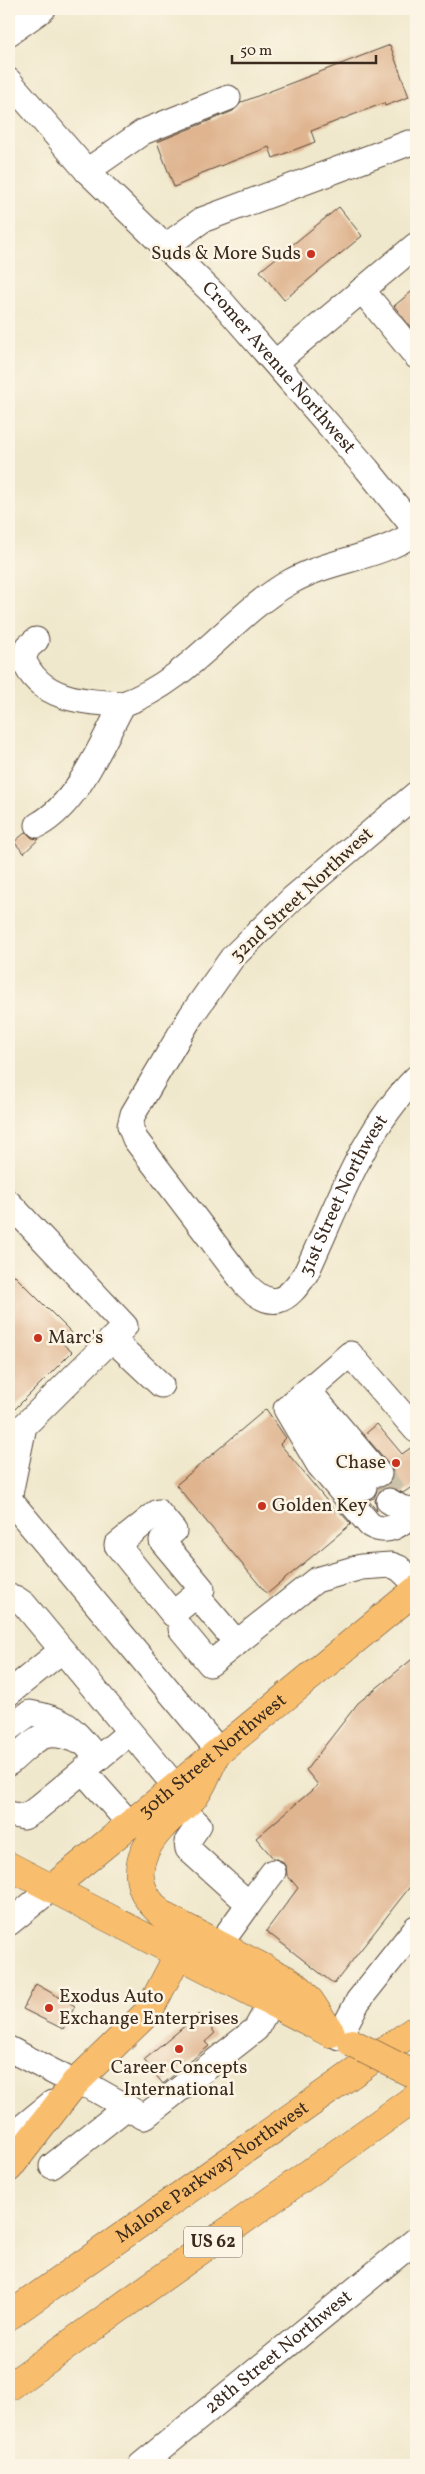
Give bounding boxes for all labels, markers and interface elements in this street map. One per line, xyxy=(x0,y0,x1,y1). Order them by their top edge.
scale bar xyxy=(232,32,376,64)
text: 50 m xyxy=(240,41,272,62)
place label: Suds & More Suds xyxy=(151,241,301,267)
marker: Suds & More Suds xyxy=(305,248,317,260)
street label: Cromer Avenue Northwest xyxy=(196,276,362,460)
street label: 32nd Street Northwest xyxy=(225,821,380,968)
street label: 31st Street Northwest xyxy=(293,1109,395,1281)
place label: Marc's xyxy=(48,1325,104,1351)
marker: Marc's xyxy=(32,1332,44,1344)
place label: Chase xyxy=(336,1450,386,1476)
marker: Chase xyxy=(390,1457,402,1469)
place label: Golden Key xyxy=(272,1493,368,1519)
marker: Golden Key xyxy=(256,1500,268,1512)
street label: 30th Street Northwest xyxy=(133,1688,293,1825)
place label: Exodus Auto Exchange Enterprises xyxy=(59,1984,239,2032)
marker: Exodus Auto Exchange Enterprises xyxy=(43,2002,55,2014)
marker: Career Concepts International xyxy=(173,2043,185,2055)
place label: Career Concepts International xyxy=(111,2055,247,2103)
street label: Malone Parkway Northwest xyxy=(111,2095,315,2250)
road number: US 62 xyxy=(184,2226,242,2258)
street label: 28th Street Northwest xyxy=(200,2284,358,2420)

